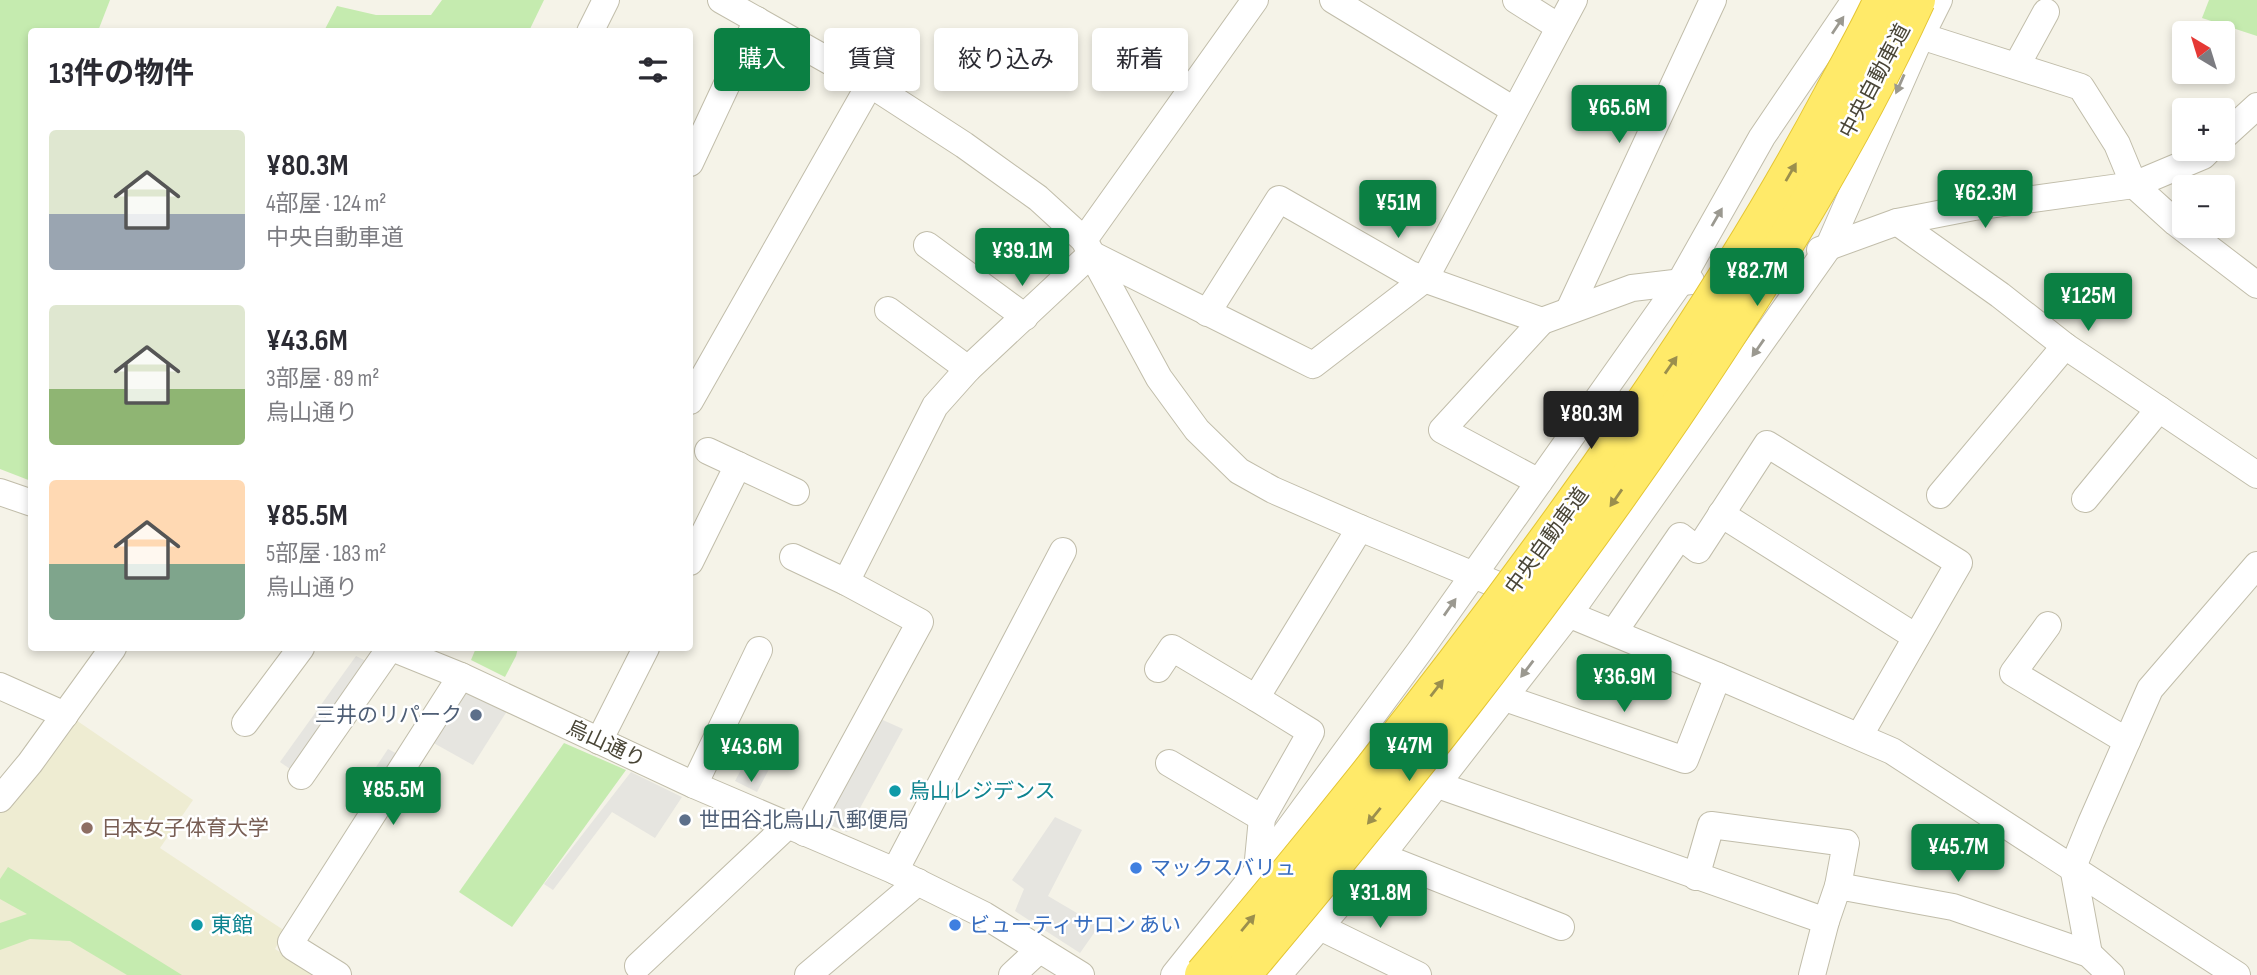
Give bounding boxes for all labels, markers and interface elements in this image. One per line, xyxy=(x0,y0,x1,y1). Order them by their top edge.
one-way arrow xyxy=(1831,15,1844,34)
street label: 中央自動車道 xyxy=(1834,20,1916,142)
north arrow xyxy=(2172,21,2235,84)
map controls xyxy=(2172,21,2235,238)
chip: 購入 xyxy=(714,28,810,91)
chip: 賃貸 xyxy=(824,28,920,91)
chip: 絞り込み xyxy=(934,28,1078,91)
chip: 新着 xyxy=(1092,28,1188,91)
icon: filters xyxy=(634,51,672,89)
text: 13件の物件 xyxy=(49,56,194,92)
one-way arrow xyxy=(1894,74,1906,94)
pin: ¥65.6M xyxy=(1562,86,1676,145)
text: ¥65.6M xyxy=(1588,94,1650,122)
button: + xyxy=(2172,98,2235,161)
text: ¥80.3M xyxy=(266,148,348,184)
icon: home xyxy=(105,158,189,242)
one-way arrow xyxy=(1785,162,1797,182)
pin: ¥62.3M xyxy=(1928,170,2042,230)
button: − xyxy=(2172,175,2235,238)
text: ¥62.3M xyxy=(1954,179,2016,207)
pin: ¥51M xyxy=(1357,180,1439,240)
text: ¥51M xyxy=(1375,189,1421,217)
text: 4部屋 · 124 m² xyxy=(266,190,386,218)
one-way arrow xyxy=(1711,207,1723,227)
text: 中央自動車道 xyxy=(266,224,404,252)
pin: ¥39.1M xyxy=(965,229,1079,288)
text: ¥39.1M xyxy=(991,237,1053,265)
pin: ¥82.7M xyxy=(1700,248,1814,308)
text: ¥82.7M xyxy=(1726,257,1788,285)
pin: ¥125M xyxy=(2039,274,2137,333)
text: ¥125M xyxy=(2060,282,2116,310)
text: ¥43.6M xyxy=(266,323,348,359)
icon: home xyxy=(105,333,189,417)
one-way arrow xyxy=(1751,339,1765,357)
one-way arrow xyxy=(1664,356,1678,374)
text: 3部屋 · 89 m² xyxy=(266,365,379,393)
pin: ¥80.3M xyxy=(1534,392,1648,451)
text: 烏山通り xyxy=(266,399,358,427)
text: ¥80.3M xyxy=(1559,400,1623,428)
street label: 中央自動車道 xyxy=(1500,483,1594,599)
one-way arrow xyxy=(1609,489,1623,507)
text: ¥85.5M xyxy=(266,498,348,534)
icon: home xyxy=(105,508,189,592)
text: 5部屋 · 183 m² xyxy=(266,540,386,568)
text: 烏山通り xyxy=(266,574,358,602)
one-way arrow xyxy=(1443,598,1457,616)
pin: ¥36.9M xyxy=(1567,654,1681,714)
one-way arrow xyxy=(1520,659,1535,677)
text: ¥36.9M xyxy=(1593,663,1655,691)
one-way arrow xyxy=(1429,679,1443,697)
place label: 三井のリパーク xyxy=(315,703,462,728)
marker: 三井のリパーク xyxy=(468,707,484,723)
street label: 烏山通り xyxy=(563,715,649,773)
pin: ¥43.6M xyxy=(694,724,808,784)
pin: ¥47M xyxy=(1368,724,1450,783)
text: ¥47M xyxy=(1386,732,1432,760)
text: ¥43.6M xyxy=(720,733,782,761)
pin: ¥85.5M xyxy=(336,768,450,827)
text: ¥85.5M xyxy=(362,776,424,804)
place label: 烏山レジデンス xyxy=(909,779,1056,804)
marker: 烏山レジデンス xyxy=(887,783,903,799)
one-way arrow xyxy=(1367,807,1382,824)
place label: 世田谷北烏山八郵便局 xyxy=(699,808,909,833)
marker: 世田谷北烏山八郵便局 xyxy=(677,812,693,828)
place label: 日本女子体育大学 xyxy=(101,816,269,841)
marker: 日本女子体育大学 xyxy=(79,820,95,836)
pin: ¥45.7M xyxy=(1901,824,2015,884)
text: ¥45.7M xyxy=(1927,833,1989,861)
place label: マックスバリュ xyxy=(1150,856,1296,881)
marker: マックスバリュ xyxy=(1128,860,1144,876)
pin: ¥31.8M xyxy=(1323,870,1437,930)
text: ¥31.8M xyxy=(1349,879,1411,907)
place label: 東館 xyxy=(211,913,253,938)
place label: ビューティサロン あい xyxy=(969,913,1181,938)
one-way arrow xyxy=(1240,914,1256,932)
marker: 東館 xyxy=(189,917,205,933)
marker: ビューティサロン あい xyxy=(947,917,963,933)

